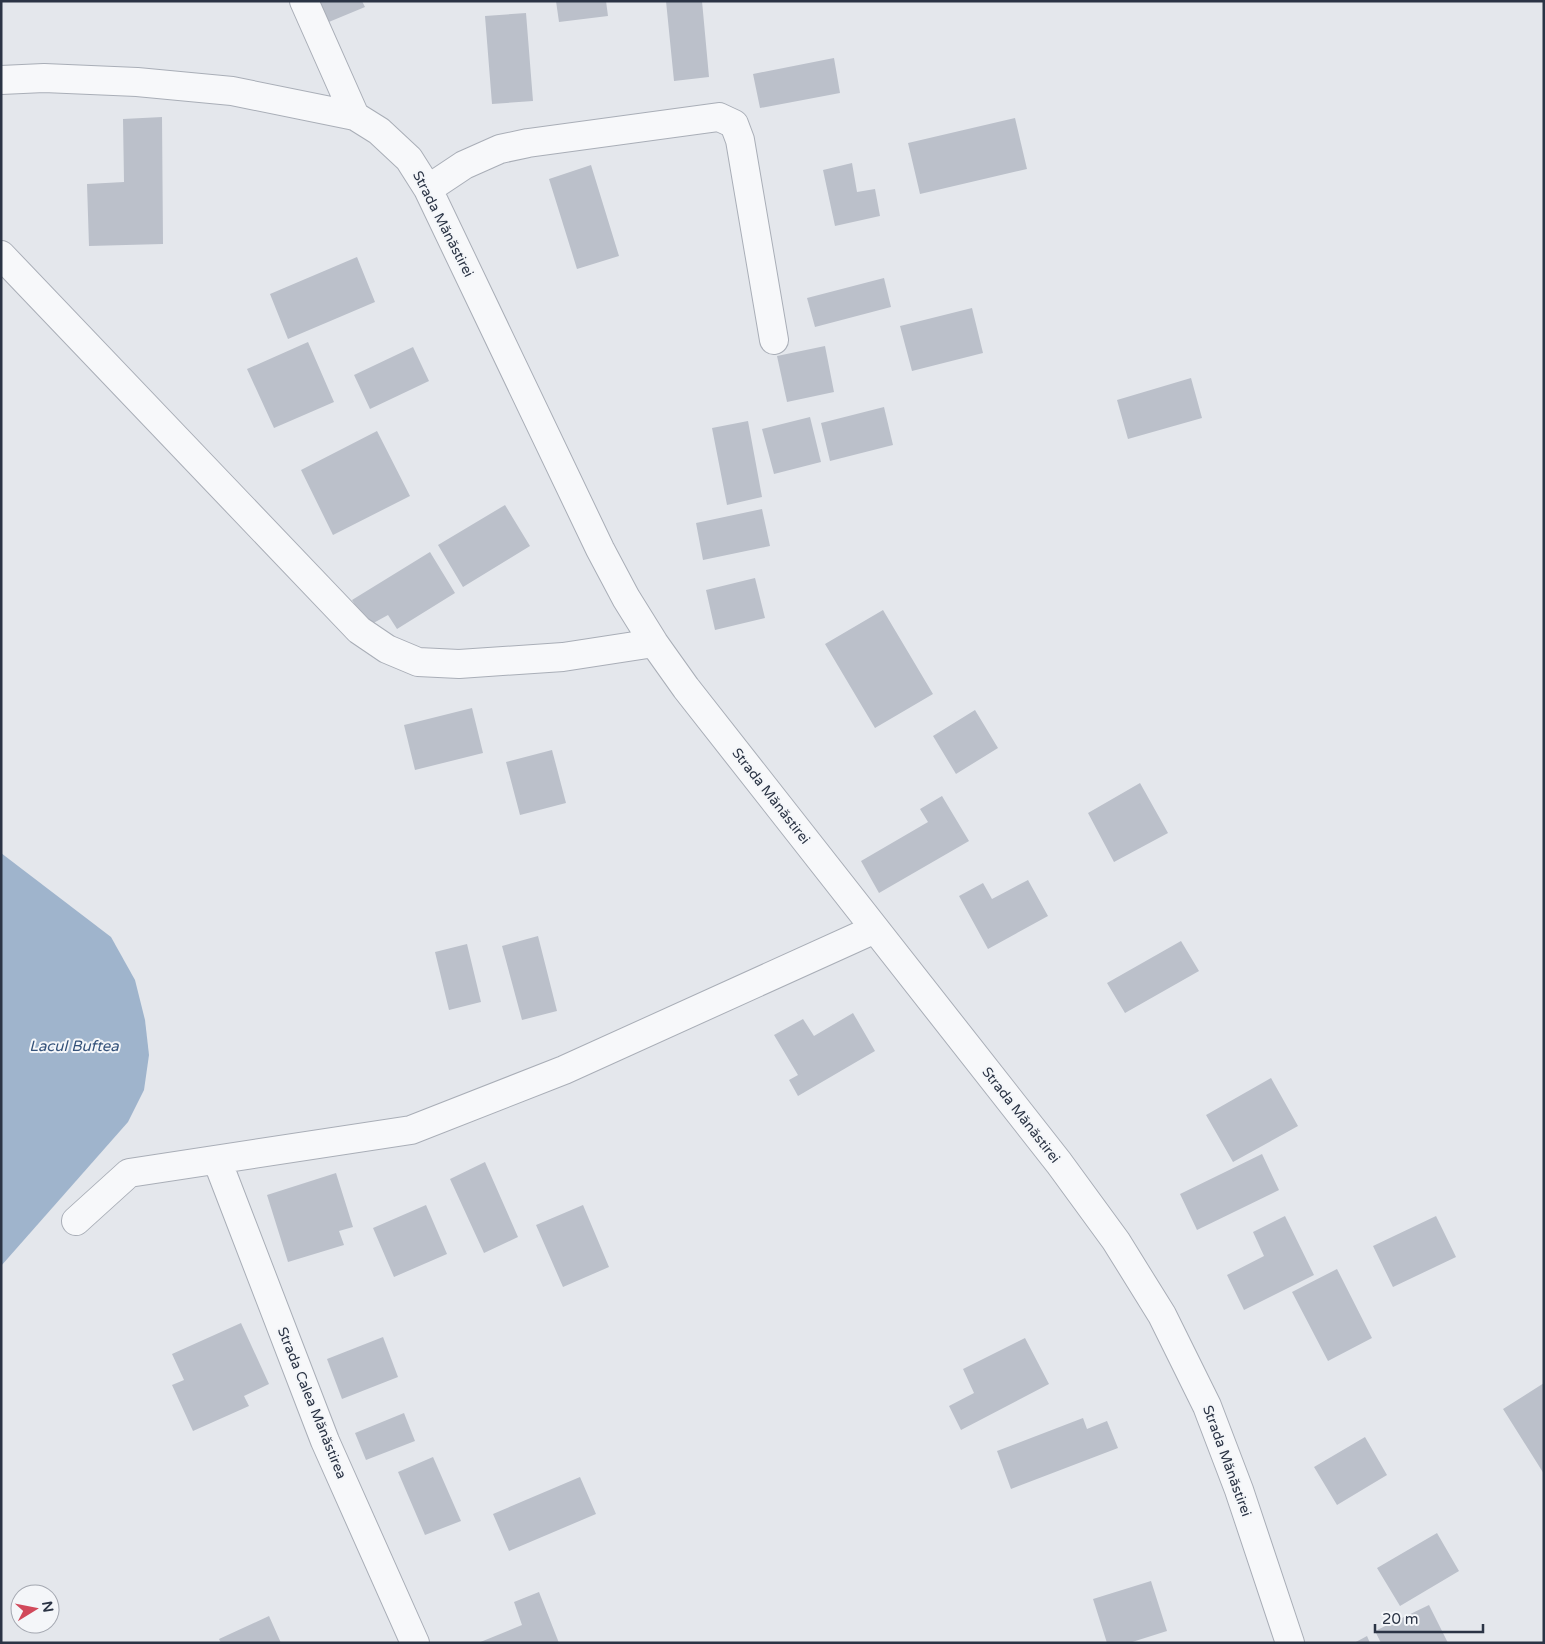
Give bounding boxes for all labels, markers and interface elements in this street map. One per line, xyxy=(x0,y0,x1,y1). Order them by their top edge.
street label: Strada Mănăstirei xyxy=(409,168,477,280)
street label: Strada Mănăstirei xyxy=(728,745,814,847)
water label: Lacul Buftea xyxy=(29,1037,119,1055)
street label: Strada Mănăstirei xyxy=(978,1064,1064,1166)
street label: Strada Calea Mănăstirea xyxy=(274,1325,350,1481)
street label: Strada Mănăstirei xyxy=(1199,1403,1255,1519)
north arrow xyxy=(10,1584,60,1634)
text: N xyxy=(38,1600,57,1614)
scale bar xyxy=(1375,1602,1482,1634)
text: 20 m xyxy=(1382,1610,1419,1628)

